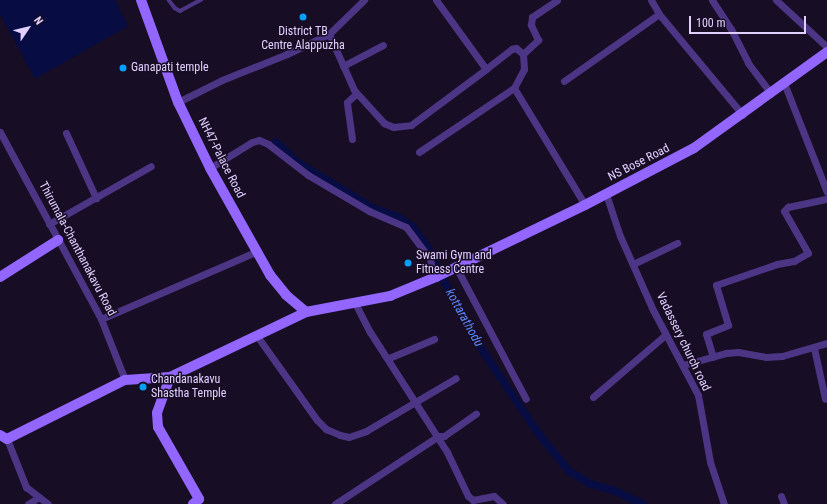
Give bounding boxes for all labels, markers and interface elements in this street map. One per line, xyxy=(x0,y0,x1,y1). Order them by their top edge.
north arrow xyxy=(8,8,48,48)
scale bar xyxy=(691,8,808,34)
marker: District TB Centre Alappuzha xyxy=(297,11,309,23)
text: N xyxy=(31,14,45,27)
text: 100 m xyxy=(696,16,726,30)
place label: District TB Centre Alappuzha xyxy=(261,25,345,53)
place label: Ganapati temple xyxy=(131,61,209,75)
marker: Ganapati temple xyxy=(118,63,128,73)
street label: NH47-Palace Road xyxy=(194,115,248,201)
street label: NS Bose Road xyxy=(606,141,672,185)
street label: Thirumala-Chanthanakavu Road xyxy=(35,179,119,319)
place label: Swami Gym and Fitness Centre xyxy=(416,249,492,277)
marker: Swami Gym and Fitness Centre xyxy=(403,258,413,268)
water label: kottarathodu xyxy=(442,286,486,350)
street label: Vadassery church road xyxy=(653,290,713,394)
place label: Chandanakavu Shastha Temple xyxy=(151,373,227,401)
marker: Chandanakavu Shastha Temple xyxy=(138,382,148,392)

